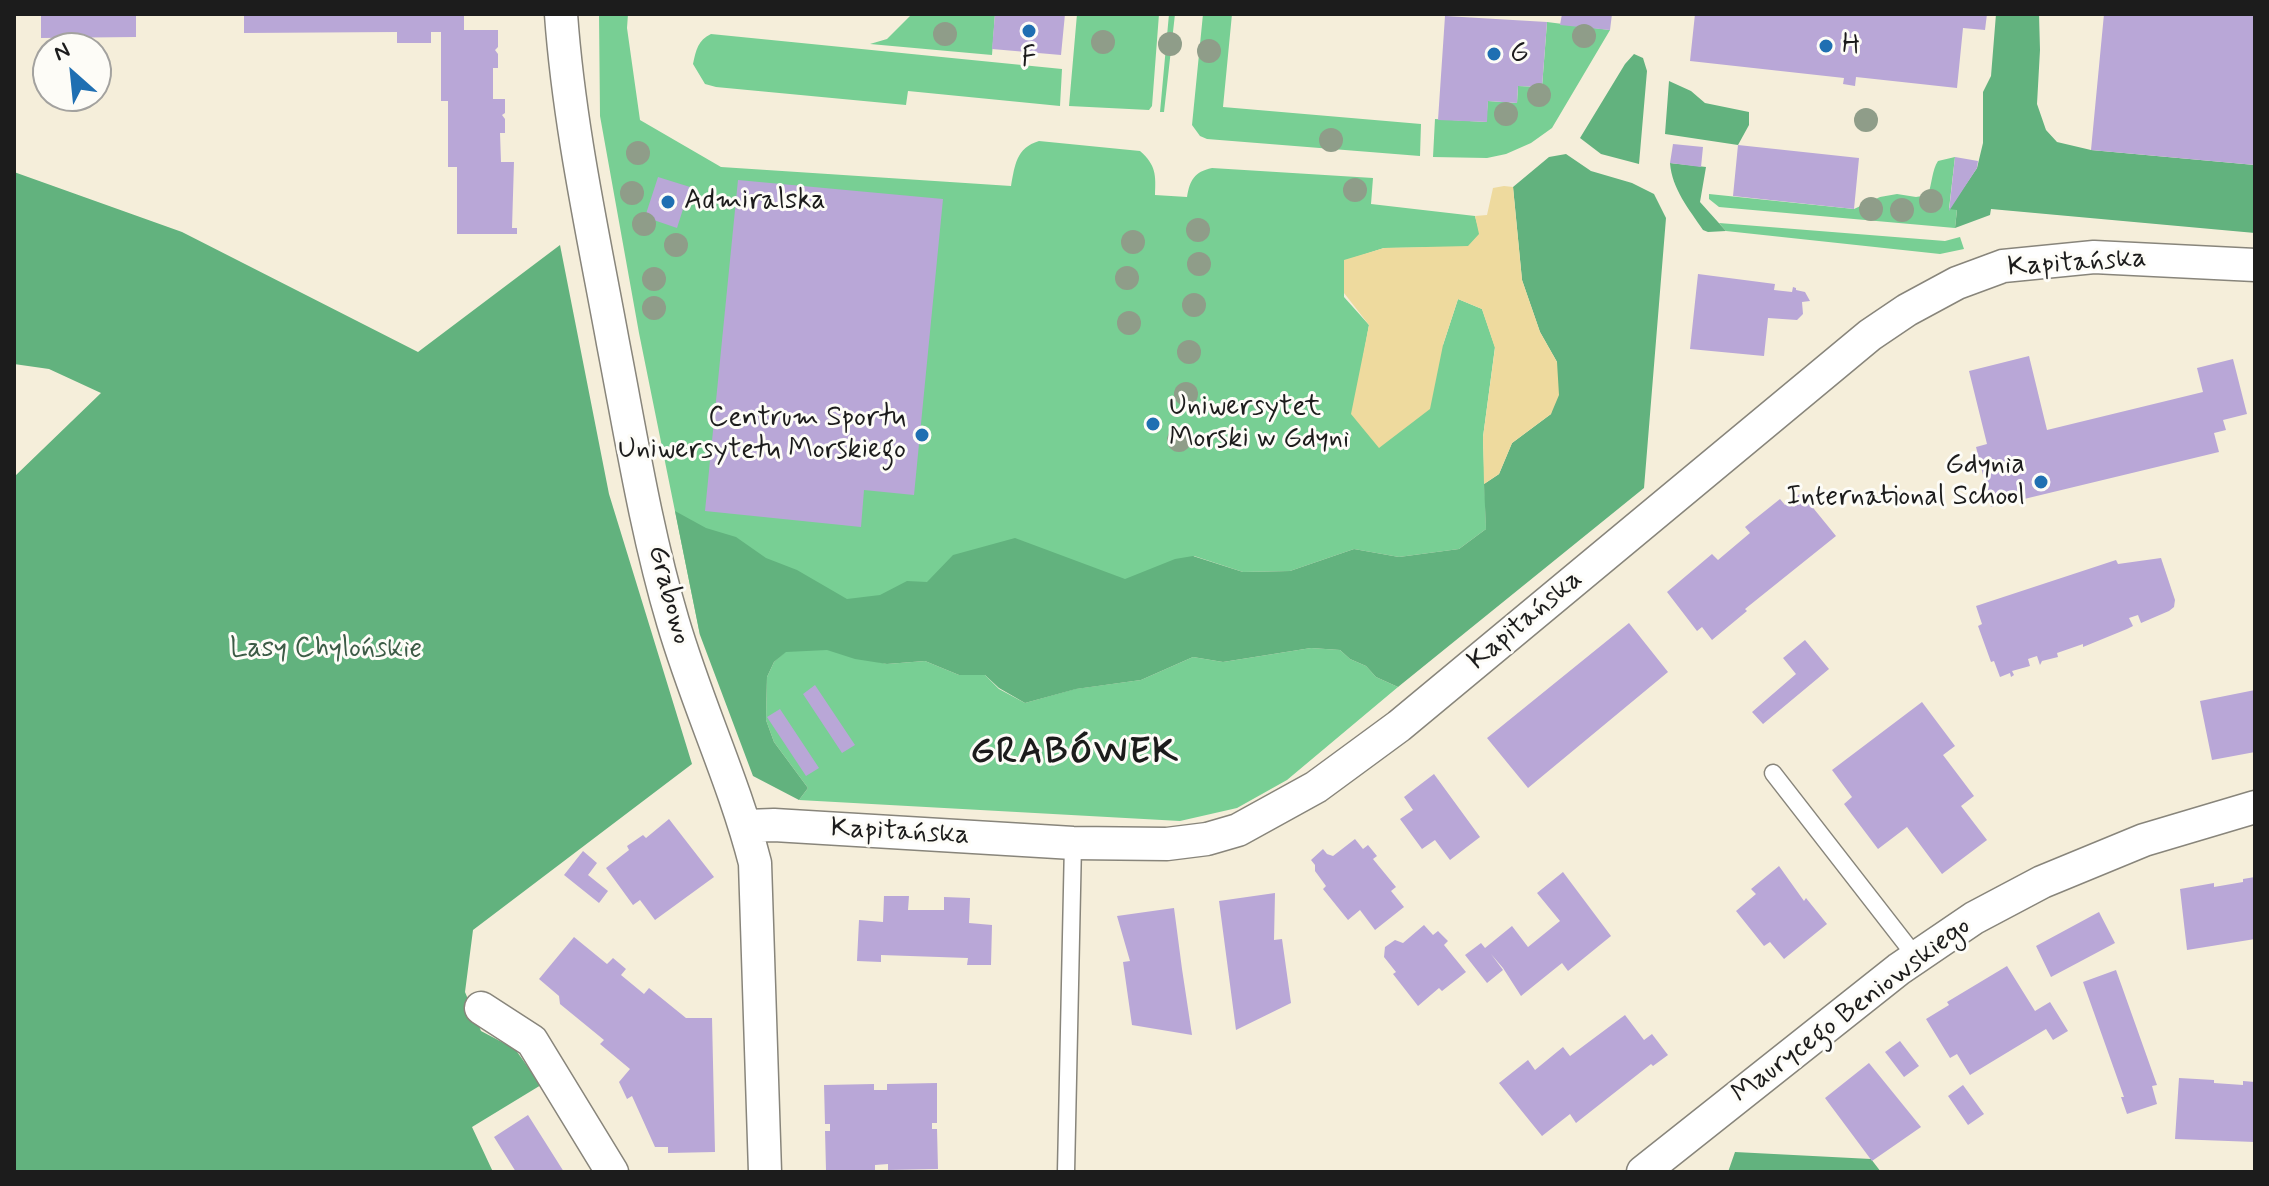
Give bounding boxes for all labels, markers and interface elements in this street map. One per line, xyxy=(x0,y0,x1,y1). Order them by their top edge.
marker: F xyxy=(1020,22,1038,40)
place label: H xyxy=(1842,29,1860,63)
north arrow xyxy=(32,32,112,112)
text: N xyxy=(49,37,75,68)
place label: G xyxy=(1510,37,1528,71)
marker: H xyxy=(1817,37,1835,55)
place label: F xyxy=(1022,43,1036,77)
marker: G xyxy=(1485,45,1503,63)
place label: Admiralska xyxy=(684,185,826,219)
marker: Admiralska xyxy=(659,193,677,211)
street label: Kapitańska xyxy=(2007,242,2147,286)
place label: Uniwersytet Morski w Gdyni xyxy=(1169,391,1349,457)
place label: Centrum Sportu Uniwersytetu Morskiego xyxy=(618,402,906,468)
marker: Uniwersytet Morski w Gdyni xyxy=(1144,415,1162,433)
marker: Centrum Sportu Uniwersytetu Morskiego xyxy=(913,426,931,444)
place label: Gdynia International School xyxy=(1786,449,2025,515)
marker: Gdynia International School xyxy=(2032,473,2050,491)
street label: Grabowo xyxy=(639,542,697,648)
street label: Kapitańska xyxy=(1462,563,1590,679)
park label: Lasy Chylońskie xyxy=(230,633,422,667)
district label: GRABÓWEK xyxy=(971,732,1179,776)
street label: Kapitańska xyxy=(830,813,970,853)
street label: Maurycego Beniowskiego xyxy=(1726,910,1978,1112)

